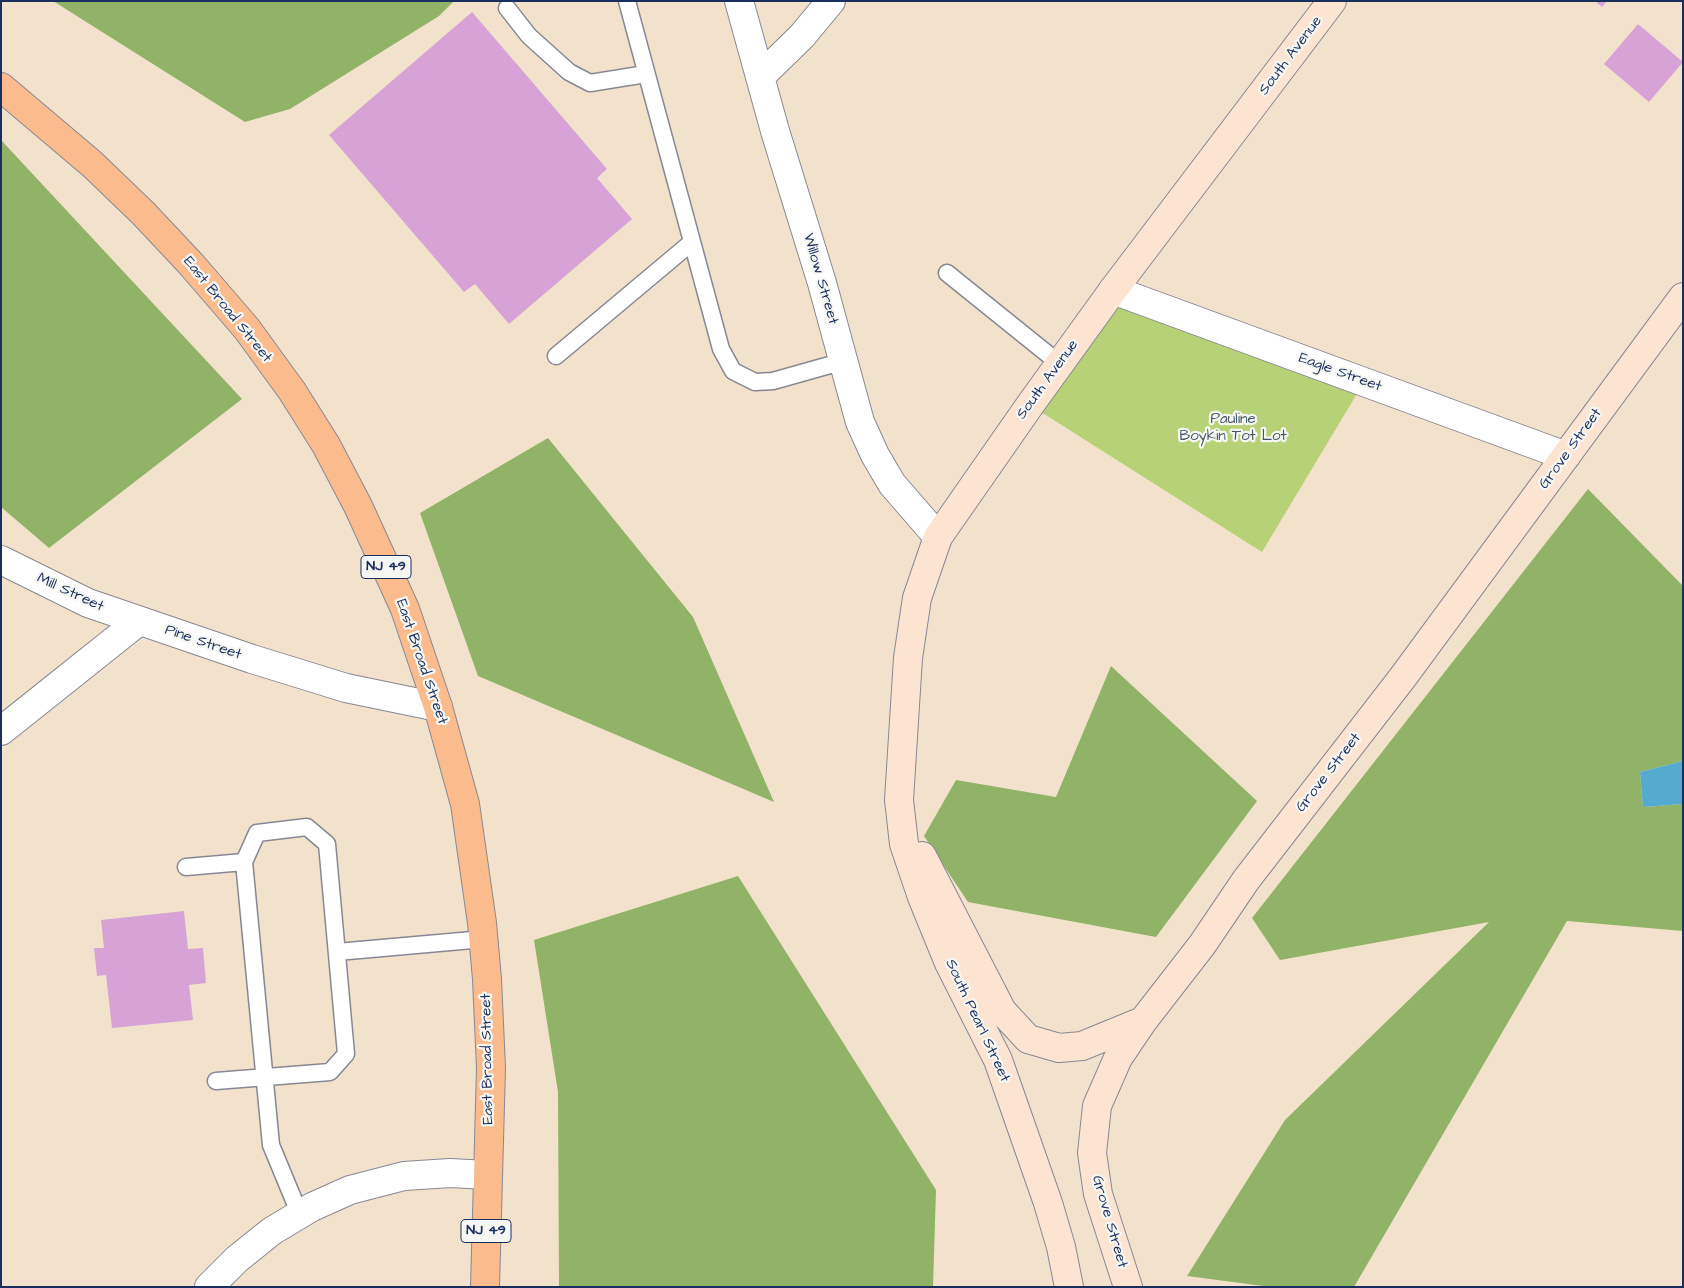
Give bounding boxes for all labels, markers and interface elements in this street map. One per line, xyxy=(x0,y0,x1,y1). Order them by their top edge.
street label: South Avenue xyxy=(1256,13,1326,99)
street label: Willow Street xyxy=(798,231,842,327)
street label: East Broad Street xyxy=(179,253,275,367)
street label: South Avenue xyxy=(1013,337,1083,423)
street label: Eagle Street xyxy=(1296,350,1384,396)
street label: Grove Street xyxy=(1536,405,1606,493)
park label: Pauline Boykin Tot Lot xyxy=(1179,411,1287,446)
road number: NJ 49 xyxy=(361,556,411,578)
street label: Mill Street xyxy=(34,570,106,616)
street label: East Broad Street xyxy=(391,597,451,727)
street label: Pine Street xyxy=(162,622,244,664)
street label: Grove Street xyxy=(1293,730,1365,816)
street label: South Pearl Street xyxy=(941,957,1013,1085)
street label: East Broad Street xyxy=(478,993,498,1125)
street label: Grove Street xyxy=(1087,1174,1131,1270)
road number: NJ 49 xyxy=(461,1220,511,1242)

